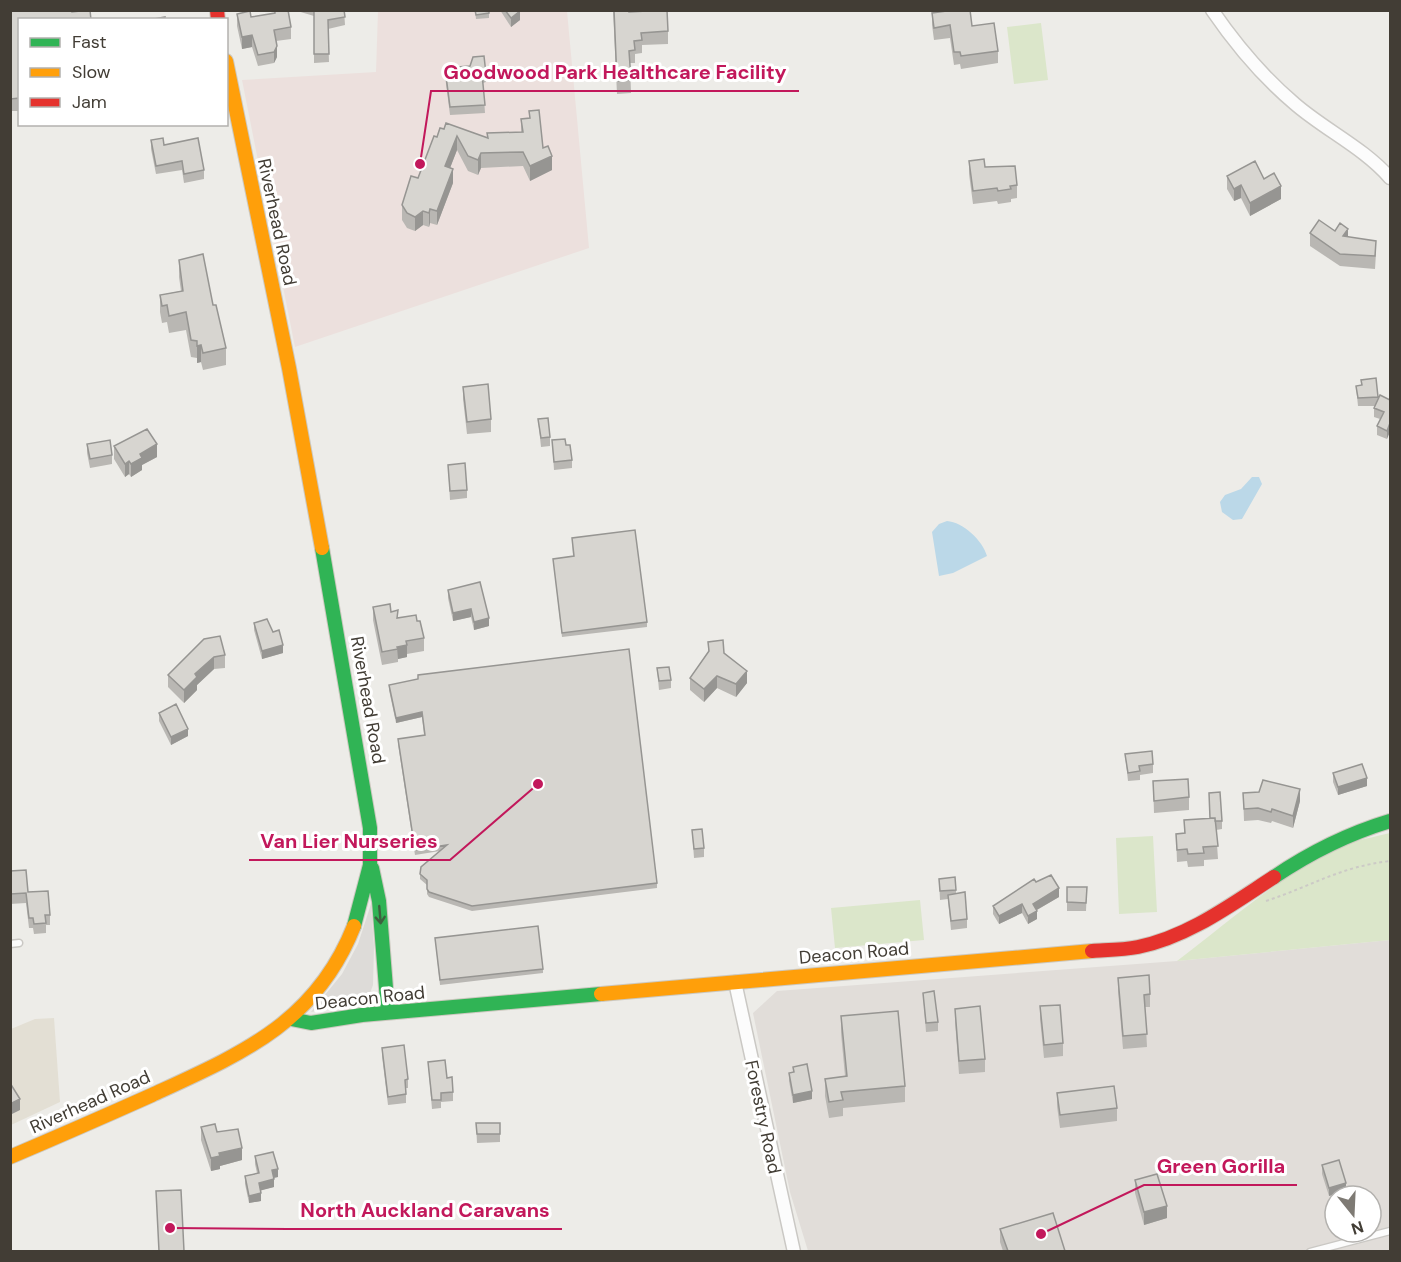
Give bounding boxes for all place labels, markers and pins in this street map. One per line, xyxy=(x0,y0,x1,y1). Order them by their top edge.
callout: Goodwood Park Healthcare Facility xyxy=(431,53,799,91)
callout: Van Lier Nurseries xyxy=(249,822,450,860)
callout: Green Gorilla xyxy=(1144,1147,1297,1185)
callout: North Auckland Caravans xyxy=(288,1191,562,1229)

